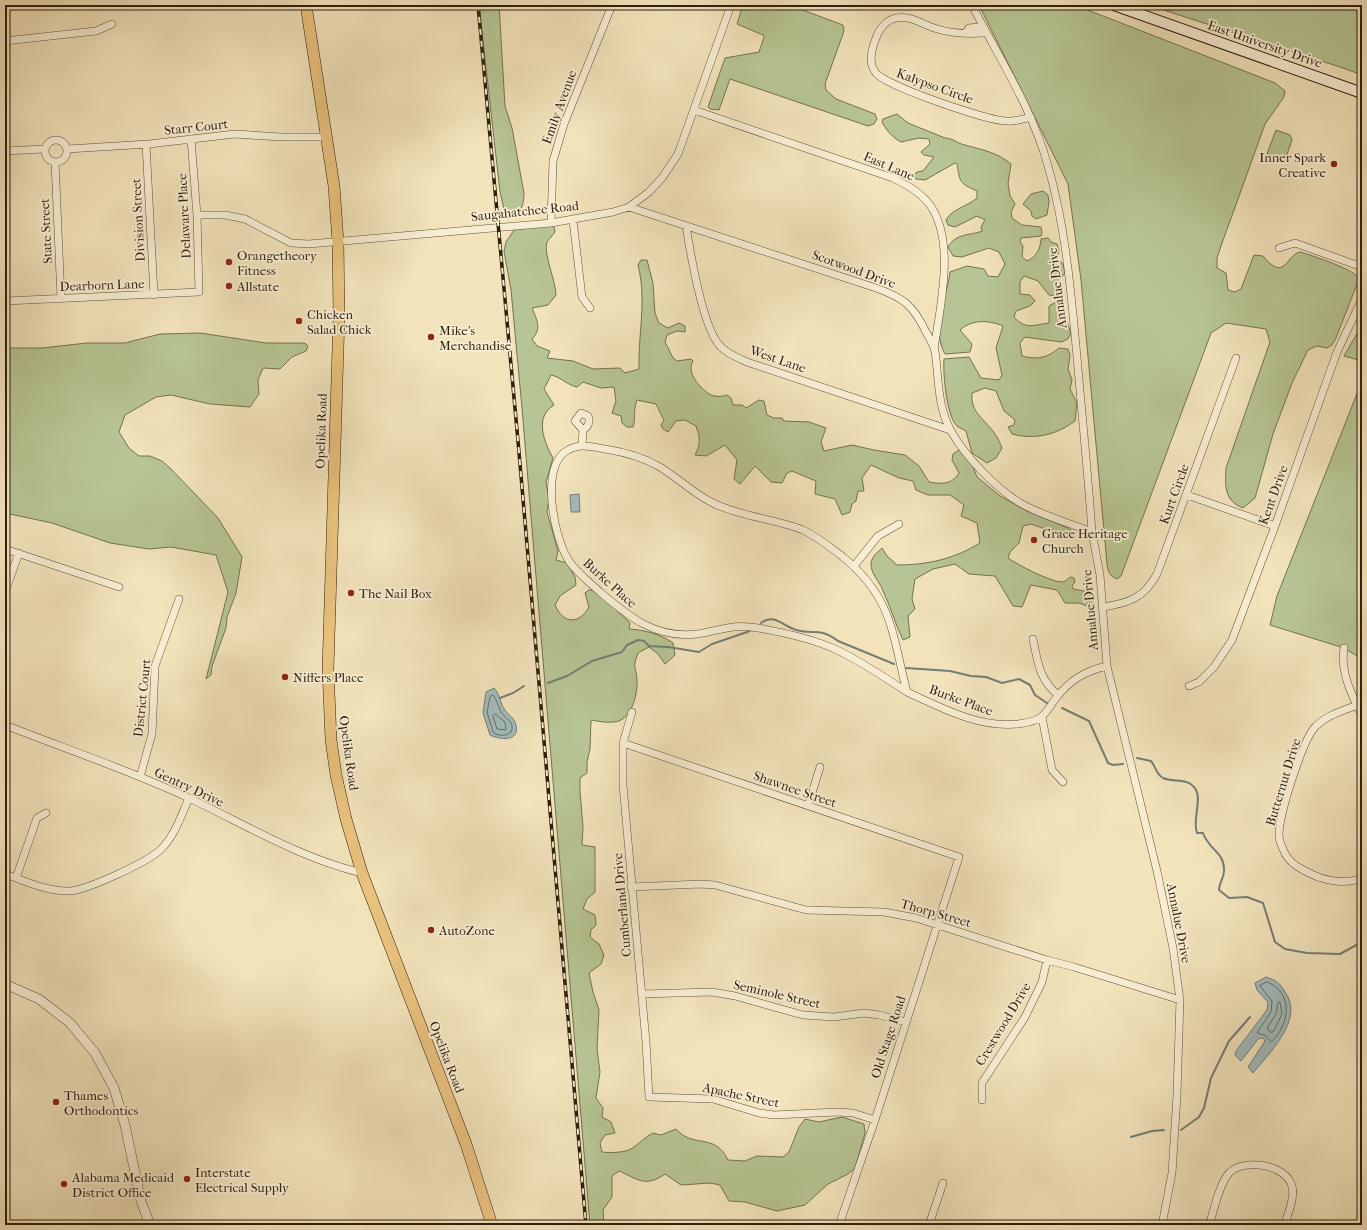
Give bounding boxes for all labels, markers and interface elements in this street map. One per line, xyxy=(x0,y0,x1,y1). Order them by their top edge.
street label: East University Drive xyxy=(1206,17,1325,71)
street label: Kalypso Circle xyxy=(895,65,976,107)
street label: Emily Avenue xyxy=(539,67,580,146)
street label: Starr Court xyxy=(163,116,229,138)
street label: East Lane xyxy=(861,149,917,184)
place label: Inner Spark Creative xyxy=(1259,150,1327,180)
marker: Inner Spark Creative xyxy=(1329,159,1339,169)
street label: Delaware Place xyxy=(174,172,194,259)
street label: Division Street xyxy=(128,178,148,262)
street label: State Street xyxy=(37,198,55,264)
street label: Saugahatchee Road xyxy=(470,198,581,224)
street label: Annalue Drive xyxy=(1045,246,1070,330)
street label: Scotwood Drive xyxy=(810,247,898,291)
place label: Orangetheory Fitness xyxy=(237,248,318,278)
marker: Orangetheory Fitness xyxy=(224,257,234,267)
street label: Dearborn Lane xyxy=(59,276,145,294)
place label: Allstate xyxy=(236,279,280,294)
marker: Allstate xyxy=(224,281,234,291)
place label: Chicken Salad Chick xyxy=(307,307,372,337)
marker: Chicken Salad Chick xyxy=(294,316,304,326)
place label: Mike's Merchandise xyxy=(439,323,512,353)
marker: Mike's Merchandise xyxy=(426,332,436,342)
street label: West Lane xyxy=(747,342,809,376)
street label: Opelika Road xyxy=(312,392,330,469)
street label: Kurt Circle xyxy=(1156,461,1192,526)
street label: Kent Drive xyxy=(1255,463,1291,527)
place label: Grace Heritage Church xyxy=(1042,526,1128,556)
marker: Grace Heritage Church xyxy=(1029,535,1039,545)
street label: Burke Place xyxy=(580,555,640,611)
street label: Annalue Drive xyxy=(1079,568,1101,652)
place label: The Nail Box xyxy=(359,586,432,601)
marker: The Nail Box xyxy=(346,588,356,598)
street label: District Court xyxy=(130,658,154,738)
place label: Niffers Place xyxy=(293,670,364,685)
marker: Niffers Place xyxy=(280,672,290,682)
street label: Burke Place xyxy=(927,682,995,719)
street label: Opelika Road xyxy=(336,714,362,792)
street label: Butternut Drive xyxy=(1263,736,1304,828)
street label: Gentry Drive xyxy=(152,764,227,810)
street label: Shawnee Street xyxy=(751,768,839,810)
street label: Cumberland Drive xyxy=(610,852,634,958)
street label: Annalue Drive xyxy=(1164,881,1194,965)
street label: Thorp Street xyxy=(899,896,973,930)
place label: AutoZone xyxy=(438,923,495,938)
marker: AutoZone xyxy=(426,925,436,935)
street label: Seminole Street xyxy=(732,977,822,1011)
street label: Crestwood Drive xyxy=(972,979,1034,1068)
street label: Old Stage Road xyxy=(868,993,909,1080)
street label: Opelika Road xyxy=(426,1019,468,1096)
street label: Apache Street xyxy=(700,1079,781,1111)
place label: Thames Orthodontics xyxy=(64,1088,139,1118)
marker: Thames Orthodontics xyxy=(51,1097,61,1107)
place label: Interstate Electrical Supply xyxy=(195,1165,290,1195)
place label: Alabama Medicaid District Office xyxy=(71,1170,175,1200)
marker: Interstate Electrical Supply xyxy=(182,1174,192,1184)
marker: Alabama Medicaid District Office xyxy=(59,1179,69,1189)

